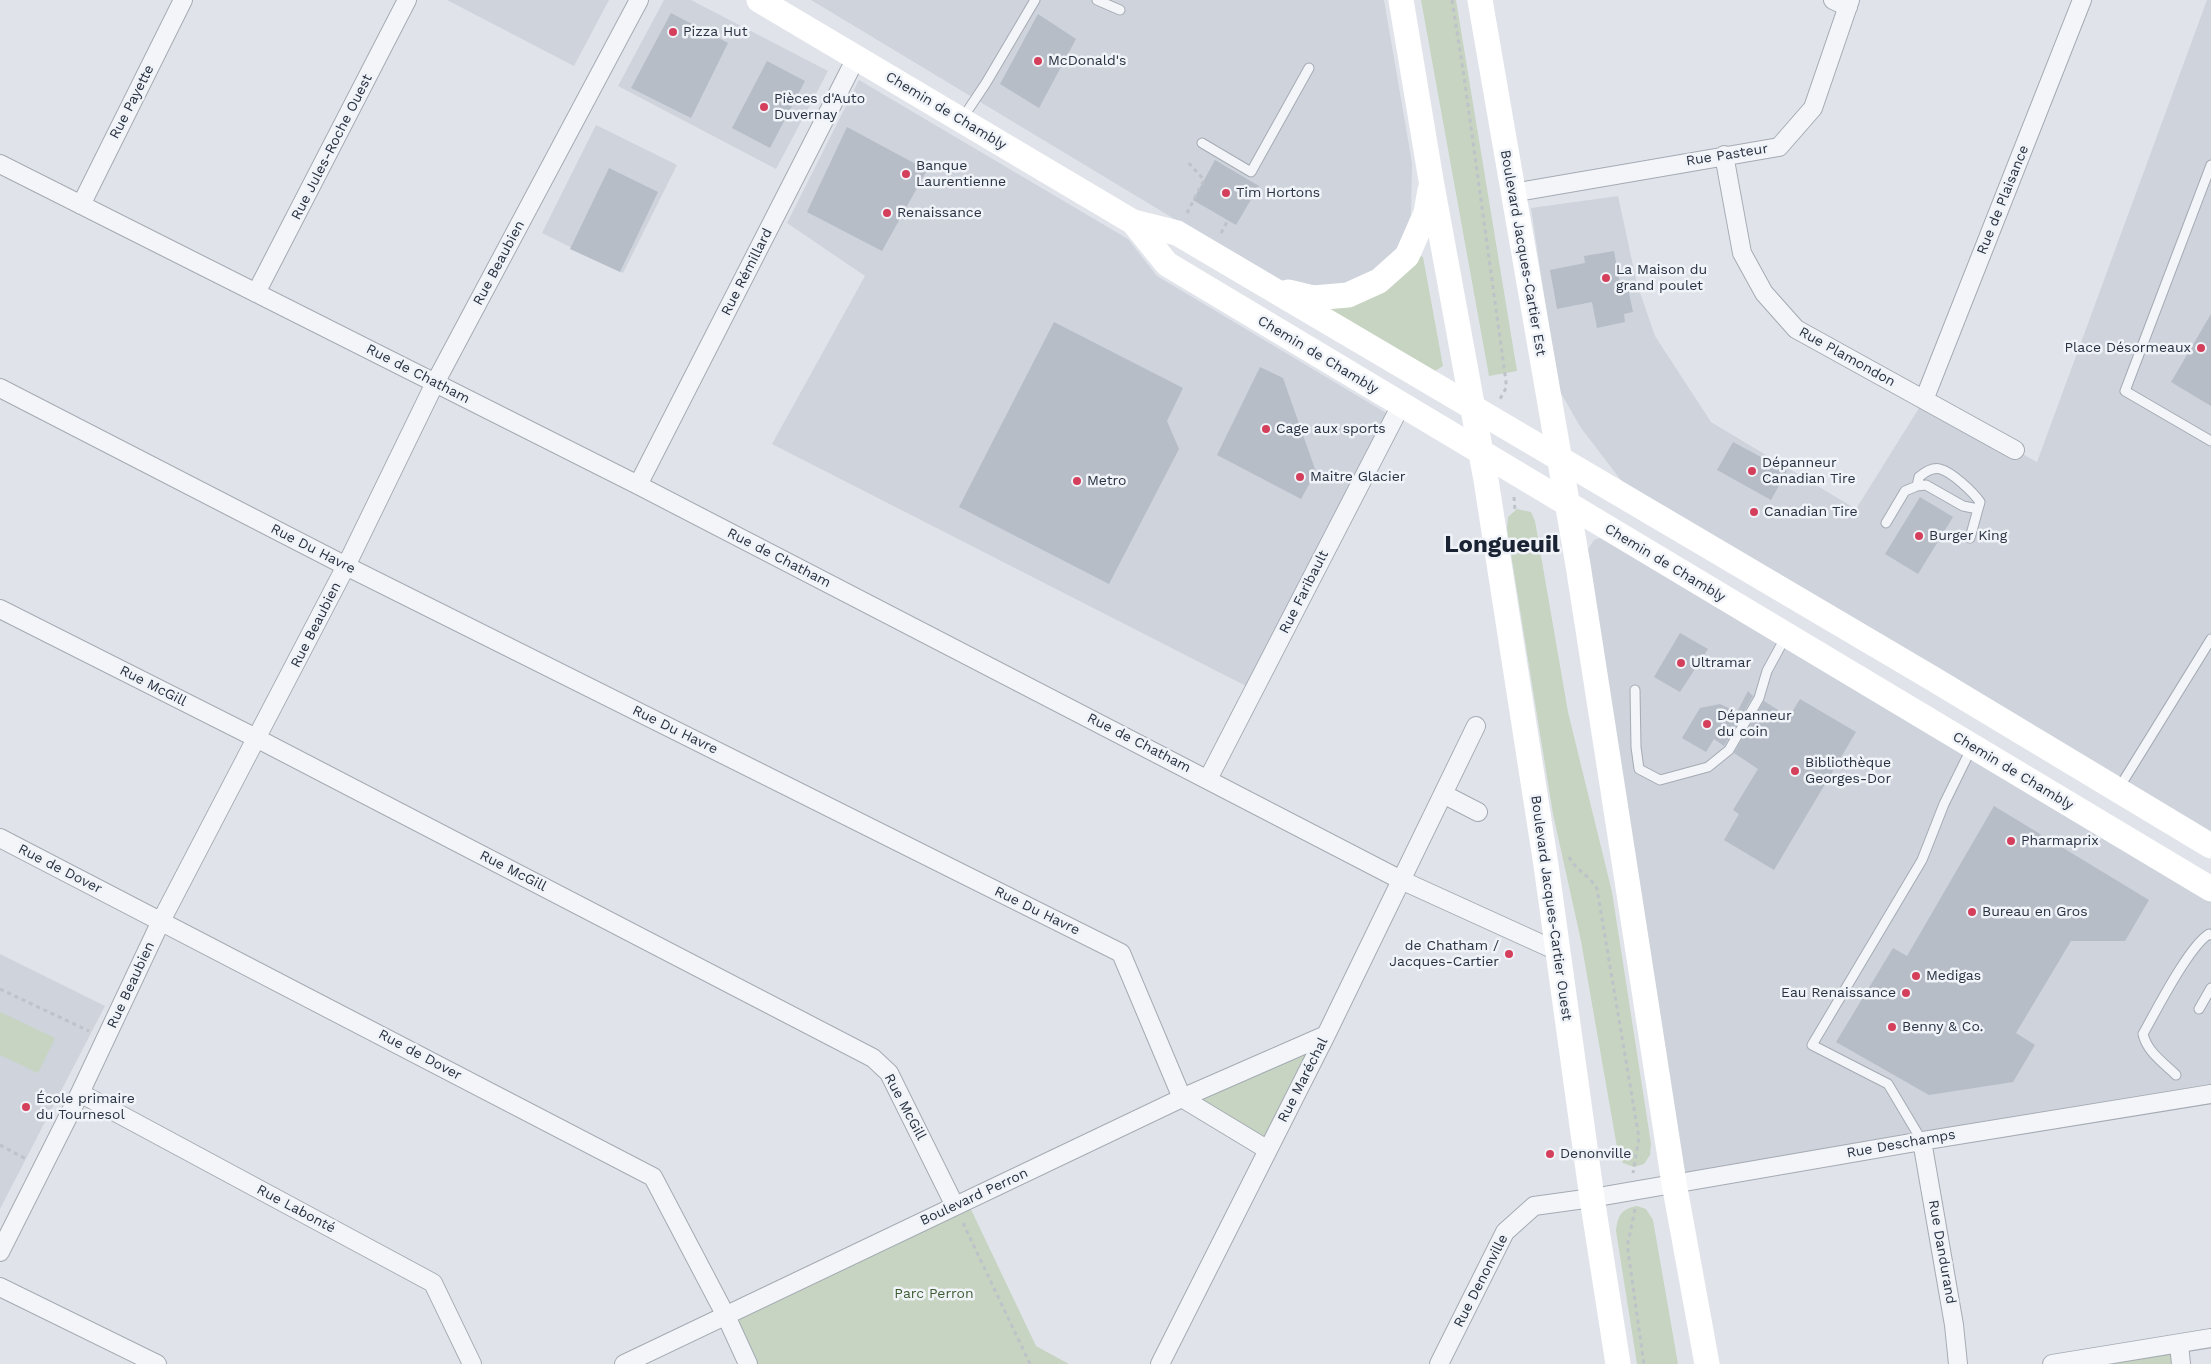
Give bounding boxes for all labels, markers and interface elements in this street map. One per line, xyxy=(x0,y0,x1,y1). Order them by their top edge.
place label: Pizza Hut xyxy=(683,24,748,40)
marker: Pizza Hut xyxy=(667,26,679,38)
place label: McDonald's xyxy=(1048,53,1126,69)
marker: McDonald's xyxy=(1032,55,1044,67)
street label: Rue Payette xyxy=(106,62,158,142)
street label: Chemin de Chambly xyxy=(883,68,1009,154)
street label: Rue Jules-Roche Ouest xyxy=(288,71,376,223)
place label: Pièces d'Auto Duvernay xyxy=(774,91,865,124)
marker: Pièces d'Auto Duvernay xyxy=(758,101,770,113)
street label: Rue Pasteur xyxy=(1685,140,1769,170)
street label: Rue de Plaisance xyxy=(1973,143,2033,257)
street label: Boulevard Jacques-Cartier Est xyxy=(1497,149,1549,357)
place label: Banque Laurentienne xyxy=(916,158,1006,190)
marker: Banque Laurentienne xyxy=(900,168,912,180)
place label: Tim Hortons xyxy=(1236,185,1320,201)
marker: Tim Hortons xyxy=(1220,187,1232,199)
place label: Renaissance xyxy=(897,205,982,221)
marker: Renaissance xyxy=(881,207,893,219)
street label: Rue Beaubien xyxy=(470,218,528,308)
street label: Rue Rémillard xyxy=(718,226,776,318)
place label: La Maison du grand poulet xyxy=(1616,262,1707,294)
marker: La Maison du grand poulet xyxy=(1600,272,1612,284)
street label: Chemin de Chambly xyxy=(1255,312,1381,398)
street label: Rue Plamondon xyxy=(1796,324,1898,390)
place label: Place Désormeaux xyxy=(2064,340,2191,356)
street label: Rue de Chatham xyxy=(363,341,473,407)
marker: Place Désormeaux xyxy=(2195,342,2207,354)
place label: Cage aux sports xyxy=(1276,421,1386,437)
marker: Cage aux sports xyxy=(1260,423,1272,435)
place label: Dépanneur Canadian Tire xyxy=(1762,455,1856,488)
marker: Dépanneur Canadian Tire xyxy=(1746,465,1758,477)
place label: Maitre Glacier xyxy=(1310,469,1405,485)
marker: Maitre Glacier xyxy=(1294,471,1306,483)
place label: Metro xyxy=(1087,473,1126,489)
marker: Metro xyxy=(1071,475,1083,487)
place label: Canadian Tire xyxy=(1764,504,1858,520)
marker: Canadian Tire xyxy=(1748,506,1760,518)
street label: Rue Du Havre xyxy=(268,520,358,578)
street label: Chemin de Chambly xyxy=(1602,520,1728,606)
street label: Rue de Chatham xyxy=(724,525,834,591)
place label: Burger King xyxy=(1929,528,2007,544)
marker: Burger King xyxy=(1913,530,1925,542)
district label: Longueuil xyxy=(1444,531,1560,559)
street label: Rue Faribault xyxy=(1276,548,1332,636)
street label: Rue Beaubien xyxy=(287,579,345,671)
place label: Ultramar xyxy=(1691,655,1751,671)
marker: Ultramar xyxy=(1675,657,1687,669)
street label: Rue McGill xyxy=(117,662,189,710)
street label: Rue Du Havre xyxy=(630,702,720,758)
place label: Dépanneur du coin xyxy=(1717,708,1792,740)
street label: Rue de Chatham xyxy=(1084,710,1194,776)
marker: Dépanneur du coin xyxy=(1701,718,1713,730)
street label: Chemin de Chambly xyxy=(1950,728,2076,814)
place label: Bibliothèque Georges-Dor xyxy=(1805,755,1891,788)
marker: Bibliothèque Georges-Dor xyxy=(1789,765,1801,777)
street label: Boulevard Jacques-Cartier Ouest xyxy=(1527,794,1575,1022)
place label: Pharmaprix xyxy=(2021,833,2099,849)
marker: Pharmaprix xyxy=(2005,835,2017,847)
street label: Rue de Dover xyxy=(15,841,105,897)
street label: Rue McGill xyxy=(477,847,549,895)
street label: Rue Du Havre xyxy=(992,883,1082,939)
place label: Bureau en Gros xyxy=(1982,904,2088,920)
marker: Bureau en Gros xyxy=(1966,906,1978,918)
place label: de Chatham / Jacques-Cartier xyxy=(1389,938,1499,970)
street label: Rue Beaubien xyxy=(104,939,158,1031)
marker: de Chatham / Jacques-Cartier xyxy=(1503,948,1515,960)
place label: Medigas xyxy=(1926,968,1981,984)
marker: Medigas xyxy=(1910,970,1922,982)
place label: Eau Renaissance xyxy=(1781,985,1896,1001)
marker: Eau Renaissance xyxy=(1900,987,1912,999)
place label: Benny & Co. xyxy=(1902,1019,1983,1035)
marker: Benny & Co. xyxy=(1886,1021,1898,1033)
street label: Rue de Dover xyxy=(376,1026,464,1084)
street label: Rue Maréchal xyxy=(1274,1035,1332,1125)
street label: Rue McGill xyxy=(881,1071,929,1143)
place label: École primaire du Tournesol xyxy=(36,1091,135,1124)
marker: École primaire du Tournesol xyxy=(20,1101,32,1113)
street label: Rue Deschamps xyxy=(1845,1126,1957,1162)
place label: Denonville xyxy=(1560,1146,1631,1162)
marker: Denonville xyxy=(1544,1148,1556,1160)
street label: Boulevard Perron xyxy=(917,1165,1031,1229)
street label: Rue Labonté xyxy=(254,1181,338,1237)
street label: Rue Dandurand xyxy=(1925,1199,1959,1305)
street label: Rue Denonville xyxy=(1450,1232,1512,1330)
park label: Parc Perron xyxy=(894,1286,974,1302)

